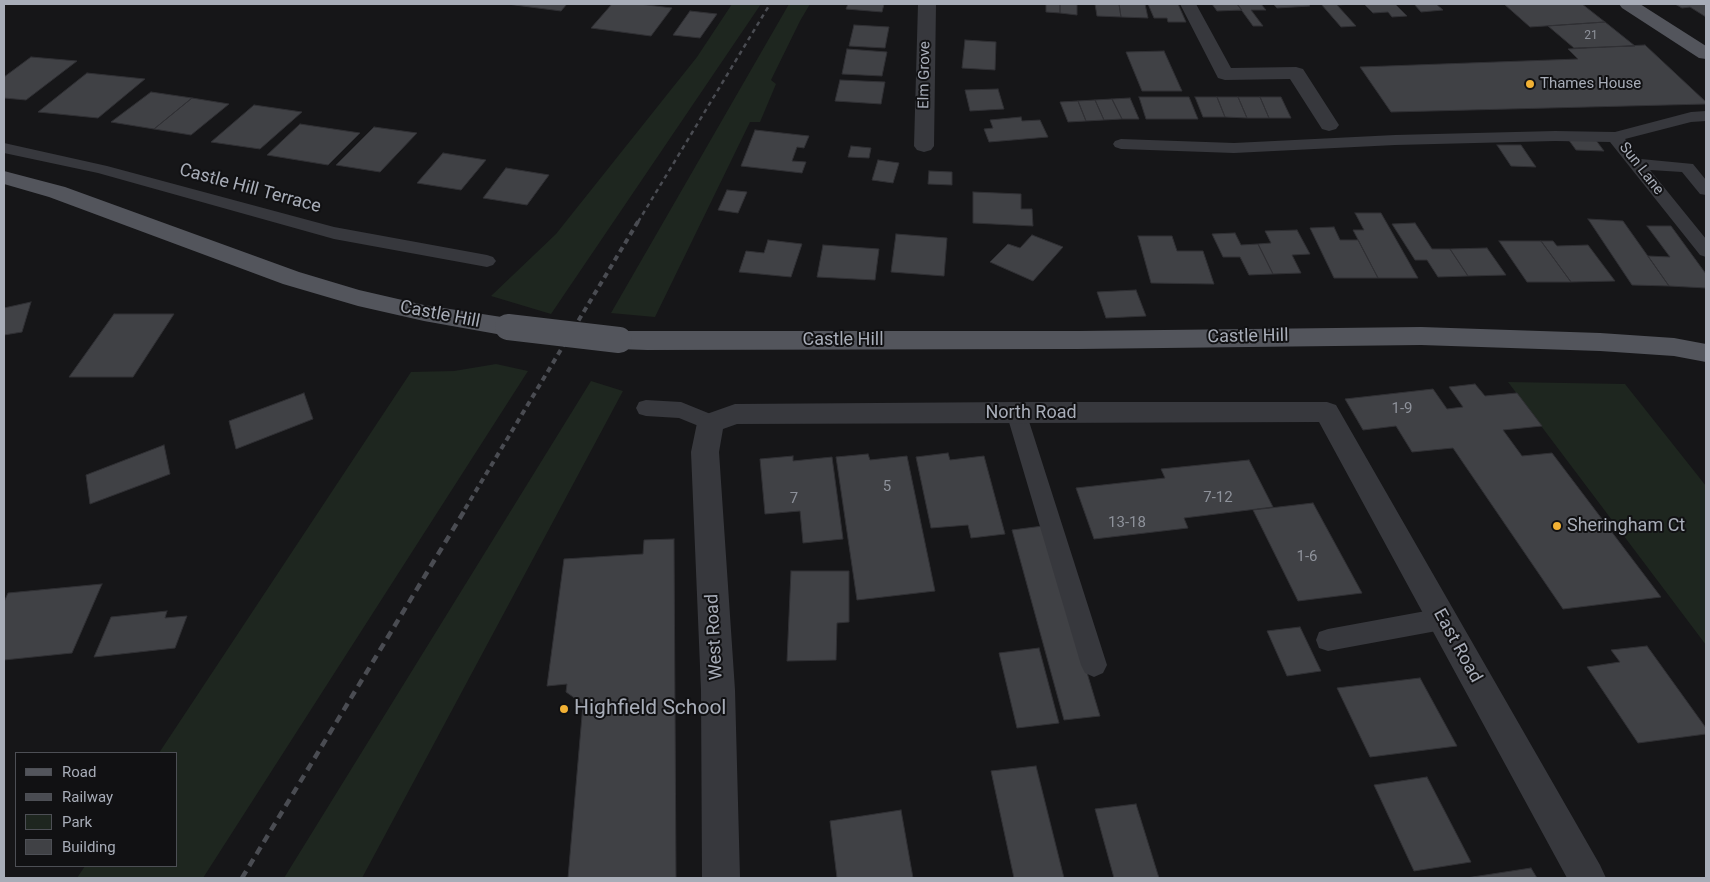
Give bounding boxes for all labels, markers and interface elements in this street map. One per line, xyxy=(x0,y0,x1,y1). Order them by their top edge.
house number: 21 xyxy=(1584,29,1598,43)
street label: Elm Grove xyxy=(915,41,935,109)
place label: Thames House xyxy=(1540,75,1641,93)
marker: Thames House xyxy=(1524,78,1536,90)
street label: Sun Lane xyxy=(1615,139,1667,199)
street label: Castle Hill Terrace xyxy=(177,160,323,218)
street label: Castle Hill xyxy=(398,297,482,333)
street label: Castle Hill xyxy=(1207,325,1289,349)
street label: Castle Hill xyxy=(802,329,884,351)
house number: 1-9 xyxy=(1391,400,1413,418)
street label: North Road xyxy=(985,402,1077,424)
house number: 5 xyxy=(883,478,891,496)
house number: 7-12 xyxy=(1203,489,1233,507)
house number: 7 xyxy=(790,490,798,508)
house number: 13-18 xyxy=(1108,514,1146,532)
place label: Sheringham Ct xyxy=(1567,515,1685,537)
marker: Sheringham Ct xyxy=(1551,520,1563,532)
house number: 1-6 xyxy=(1296,548,1318,566)
street label: West Road xyxy=(702,593,728,681)
street label: East Road xyxy=(1428,605,1486,687)
place label: Highfield School xyxy=(574,696,726,722)
marker: Highfield School xyxy=(558,703,570,715)
legend xyxy=(15,752,178,867)
text: Road xyxy=(62,763,96,781)
text: Railway xyxy=(62,788,113,806)
text: Park xyxy=(62,813,92,831)
text: Building xyxy=(62,838,116,856)

